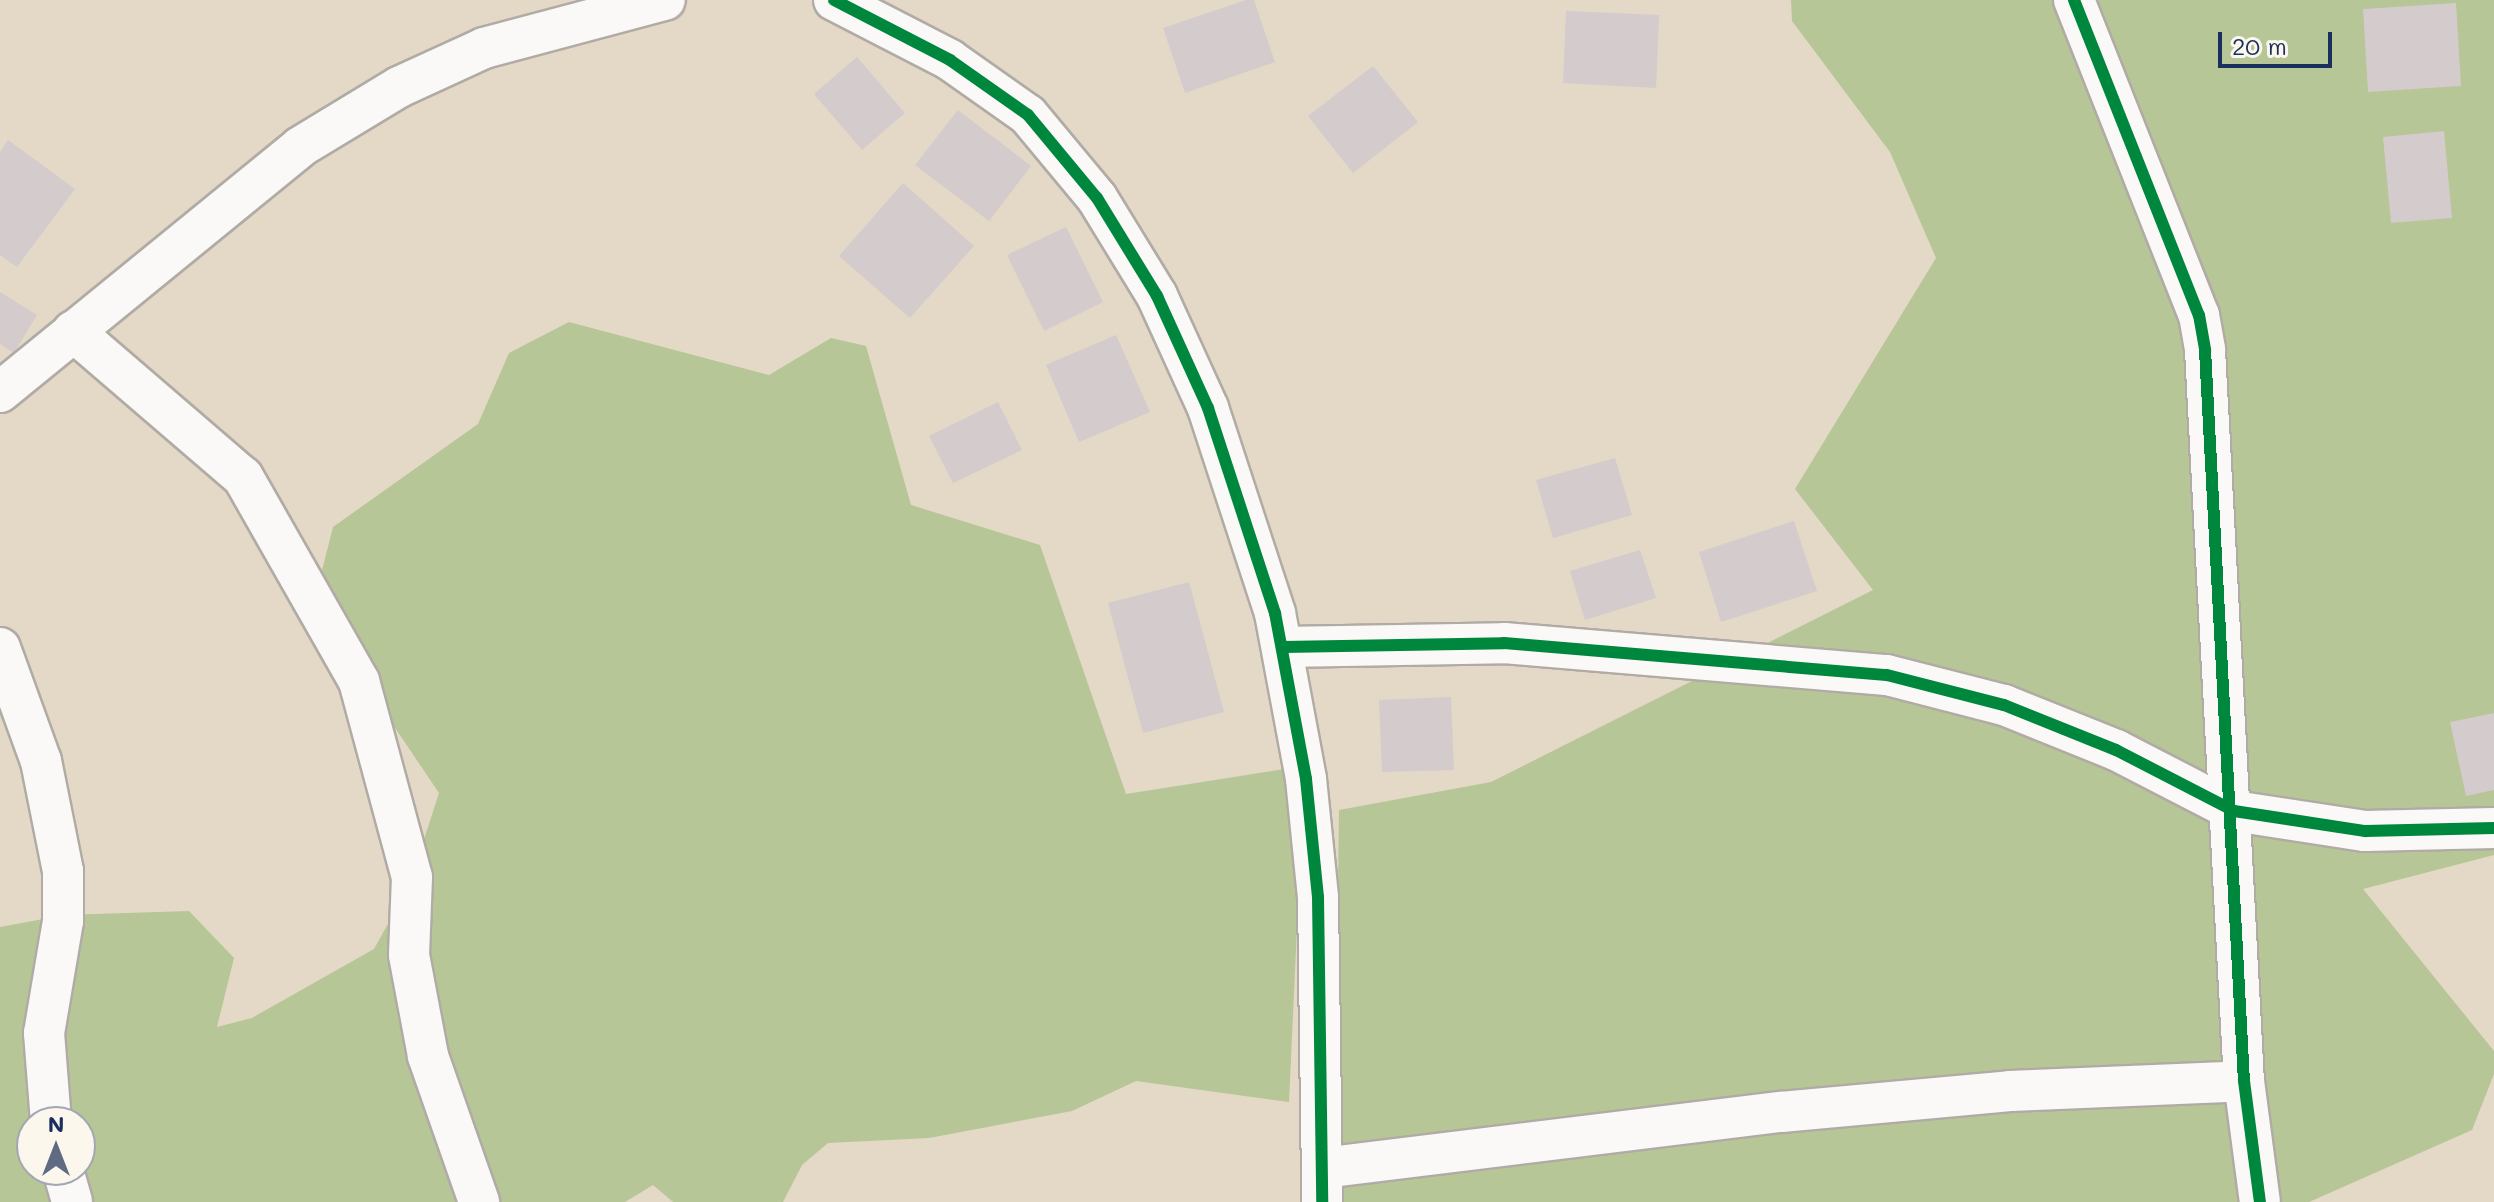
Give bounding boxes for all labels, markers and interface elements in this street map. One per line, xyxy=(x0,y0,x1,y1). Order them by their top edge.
scale bar xyxy=(2222,16,2336,66)
text: 20 m xyxy=(2232,30,2287,61)
north arrow xyxy=(16,1106,96,1186)
text: N xyxy=(48,1109,64,1138)

